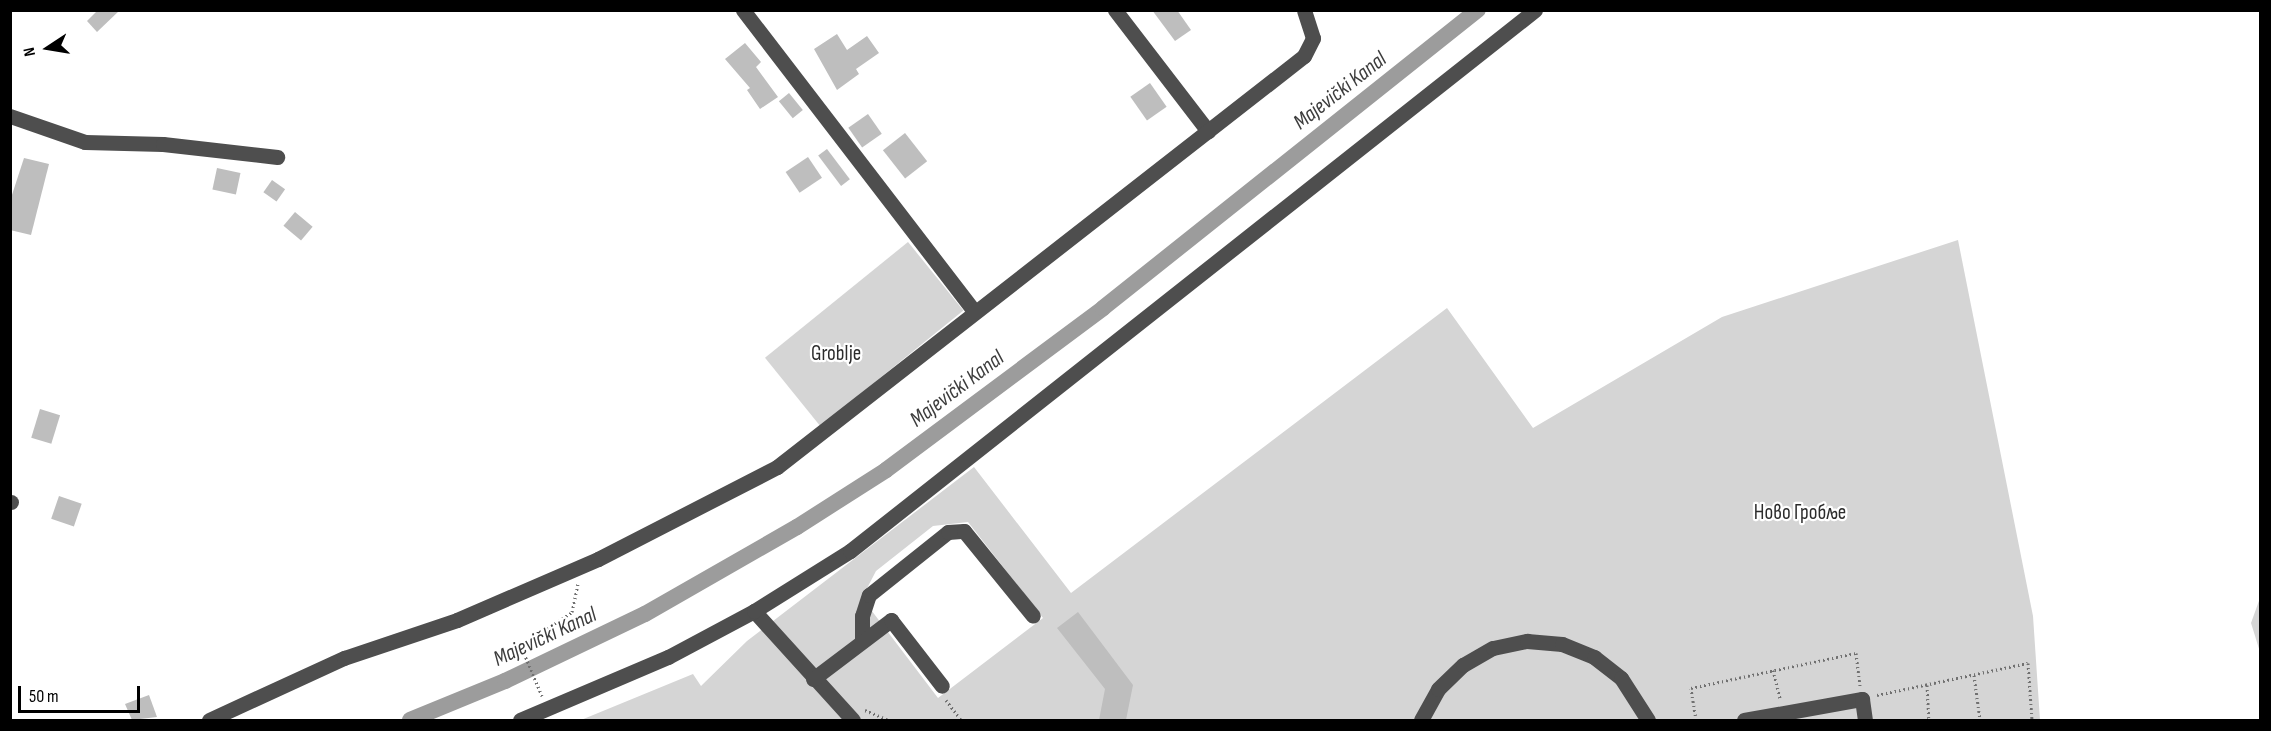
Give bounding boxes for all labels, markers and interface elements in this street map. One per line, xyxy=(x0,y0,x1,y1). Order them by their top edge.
north arrow xyxy=(18,18,78,78)
text: N xyxy=(20,46,40,58)
water label: Majevički Kanal xyxy=(1288,46,1392,136)
park label: Groblje xyxy=(811,341,861,367)
water label: Majevički Kanal xyxy=(905,345,1009,433)
park label: Ново Гробље xyxy=(1754,500,1846,526)
water label: Majevički Kanal xyxy=(489,602,601,672)
scale bar xyxy=(21,674,142,712)
text: 50 m xyxy=(29,686,59,707)

